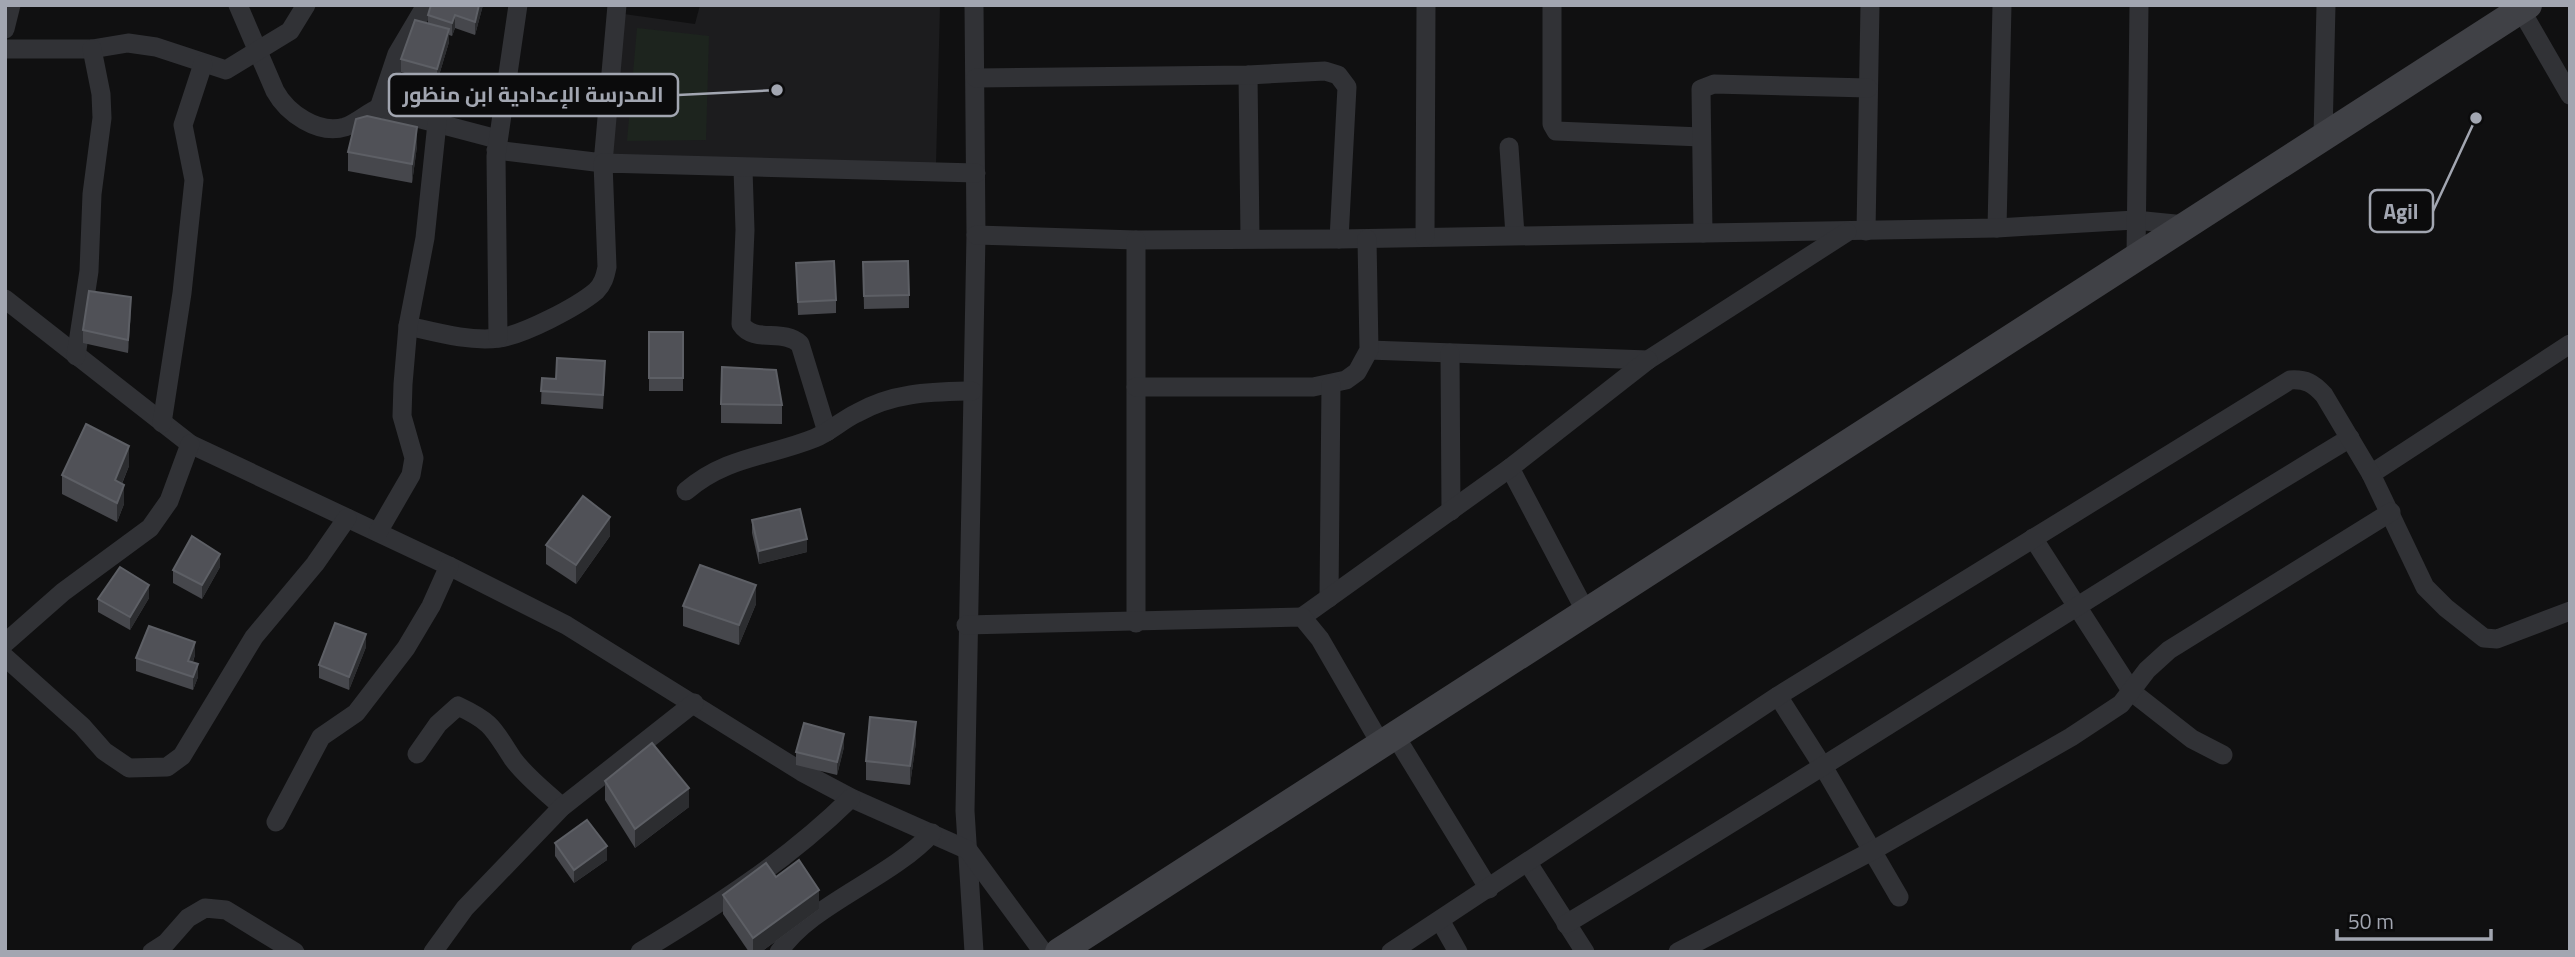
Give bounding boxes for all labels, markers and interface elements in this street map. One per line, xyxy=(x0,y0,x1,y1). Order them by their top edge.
callout: المدرسة الإعدادية ابن منظور xyxy=(389,74,678,116)
text: المدرسة الإعدادية ابن منظور xyxy=(402,78,663,110)
callout: Agil xyxy=(2370,190,2433,232)
text: Agil xyxy=(2384,195,2418,227)
scale bar xyxy=(2337,898,2491,942)
text: 50 m xyxy=(2348,905,2394,937)

